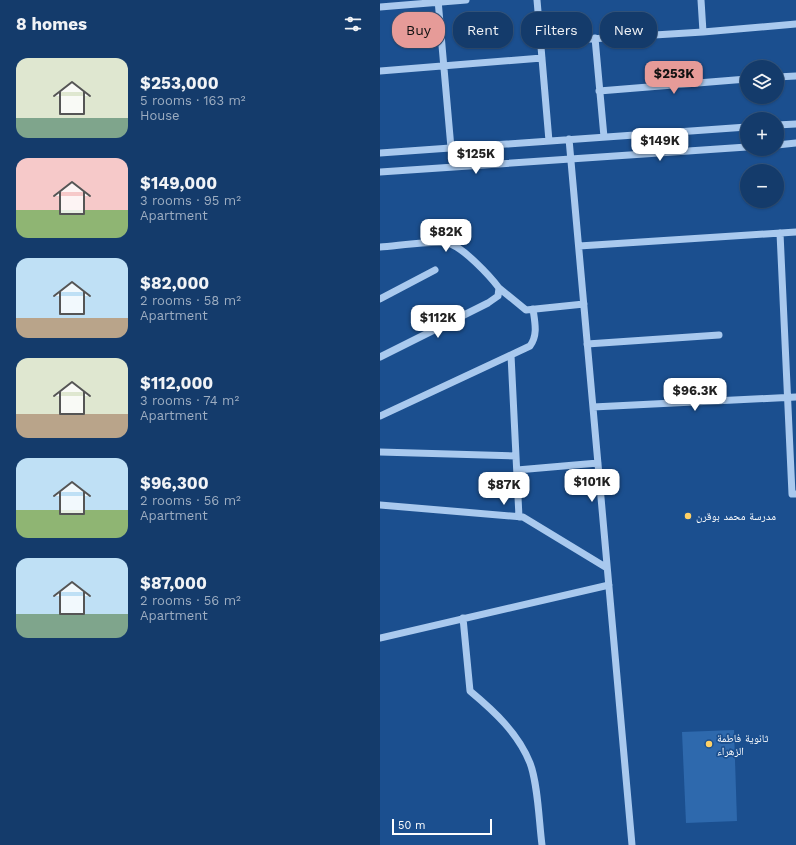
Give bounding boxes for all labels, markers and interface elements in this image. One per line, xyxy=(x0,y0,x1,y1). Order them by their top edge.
chip: Buy xyxy=(392,12,445,48)
chip: Rent xyxy=(453,12,513,48)
chip: Filters xyxy=(521,12,592,48)
chip: New xyxy=(600,12,657,48)
icon: filters xyxy=(342,13,364,35)
text: 8 homes xyxy=(16,14,87,34)
map controls xyxy=(740,60,784,208)
button: layers xyxy=(740,60,784,104)
pin: $253K xyxy=(646,61,702,95)
text: $253K xyxy=(654,66,694,81)
text: $253,000 xyxy=(140,73,219,93)
icon: home xyxy=(48,74,96,122)
text: 5 rooms · 163 m² xyxy=(140,93,246,108)
text: House xyxy=(140,108,180,123)
button: + xyxy=(740,112,784,156)
pin: $149K xyxy=(632,128,688,162)
text: $149K xyxy=(640,133,680,148)
pin: $125K xyxy=(448,141,504,175)
text: $125K xyxy=(457,146,495,161)
button: − xyxy=(740,164,784,208)
text: $149,000 xyxy=(140,173,217,193)
icon: home xyxy=(48,174,96,222)
text: 3 rooms · 95 m² xyxy=(140,193,241,208)
text: Apartment xyxy=(140,208,208,223)
pin: $82K xyxy=(422,219,470,253)
text: $82K xyxy=(429,224,463,239)
text: $82,000 xyxy=(140,273,209,293)
icon: home xyxy=(48,274,96,322)
text: 2 rooms · 58 m² xyxy=(140,293,241,308)
pin: $112K xyxy=(410,305,466,339)
text: Apartment xyxy=(140,308,208,323)
text: $112K xyxy=(420,310,456,325)
text: $112,000 xyxy=(140,373,213,393)
icon: home xyxy=(48,374,96,422)
pin: $96.3K xyxy=(662,378,728,412)
text: $96.3K xyxy=(673,383,717,398)
text: 3 rooms · 74 m² xyxy=(140,393,239,408)
text: Apartment xyxy=(140,408,208,423)
pin: $101K xyxy=(564,469,620,503)
pin: $87K xyxy=(480,472,528,506)
text: $96,300 xyxy=(140,473,209,493)
icon: home xyxy=(48,474,96,522)
text: $101K xyxy=(574,474,610,489)
text: $87K xyxy=(488,477,520,492)
text: 2 rooms · 56 m² xyxy=(140,493,241,508)
text: Apartment xyxy=(140,508,208,523)
place label: مدرسة محمد بوقرن xyxy=(696,510,776,523)
marker: مدرسة محمد بوقرن xyxy=(683,511,693,521)
text: $87,000 xyxy=(140,573,207,593)
icon: home xyxy=(48,574,96,622)
text: 2 rooms · 56 m² xyxy=(140,593,241,608)
text: Apartment xyxy=(140,608,208,623)
place label: ثانوية فاطمة الزهراء xyxy=(717,732,769,758)
marker: ثانوية فاطمة الزهراء xyxy=(704,739,714,749)
scale bar xyxy=(392,817,492,836)
text: 50 m xyxy=(398,819,425,832)

